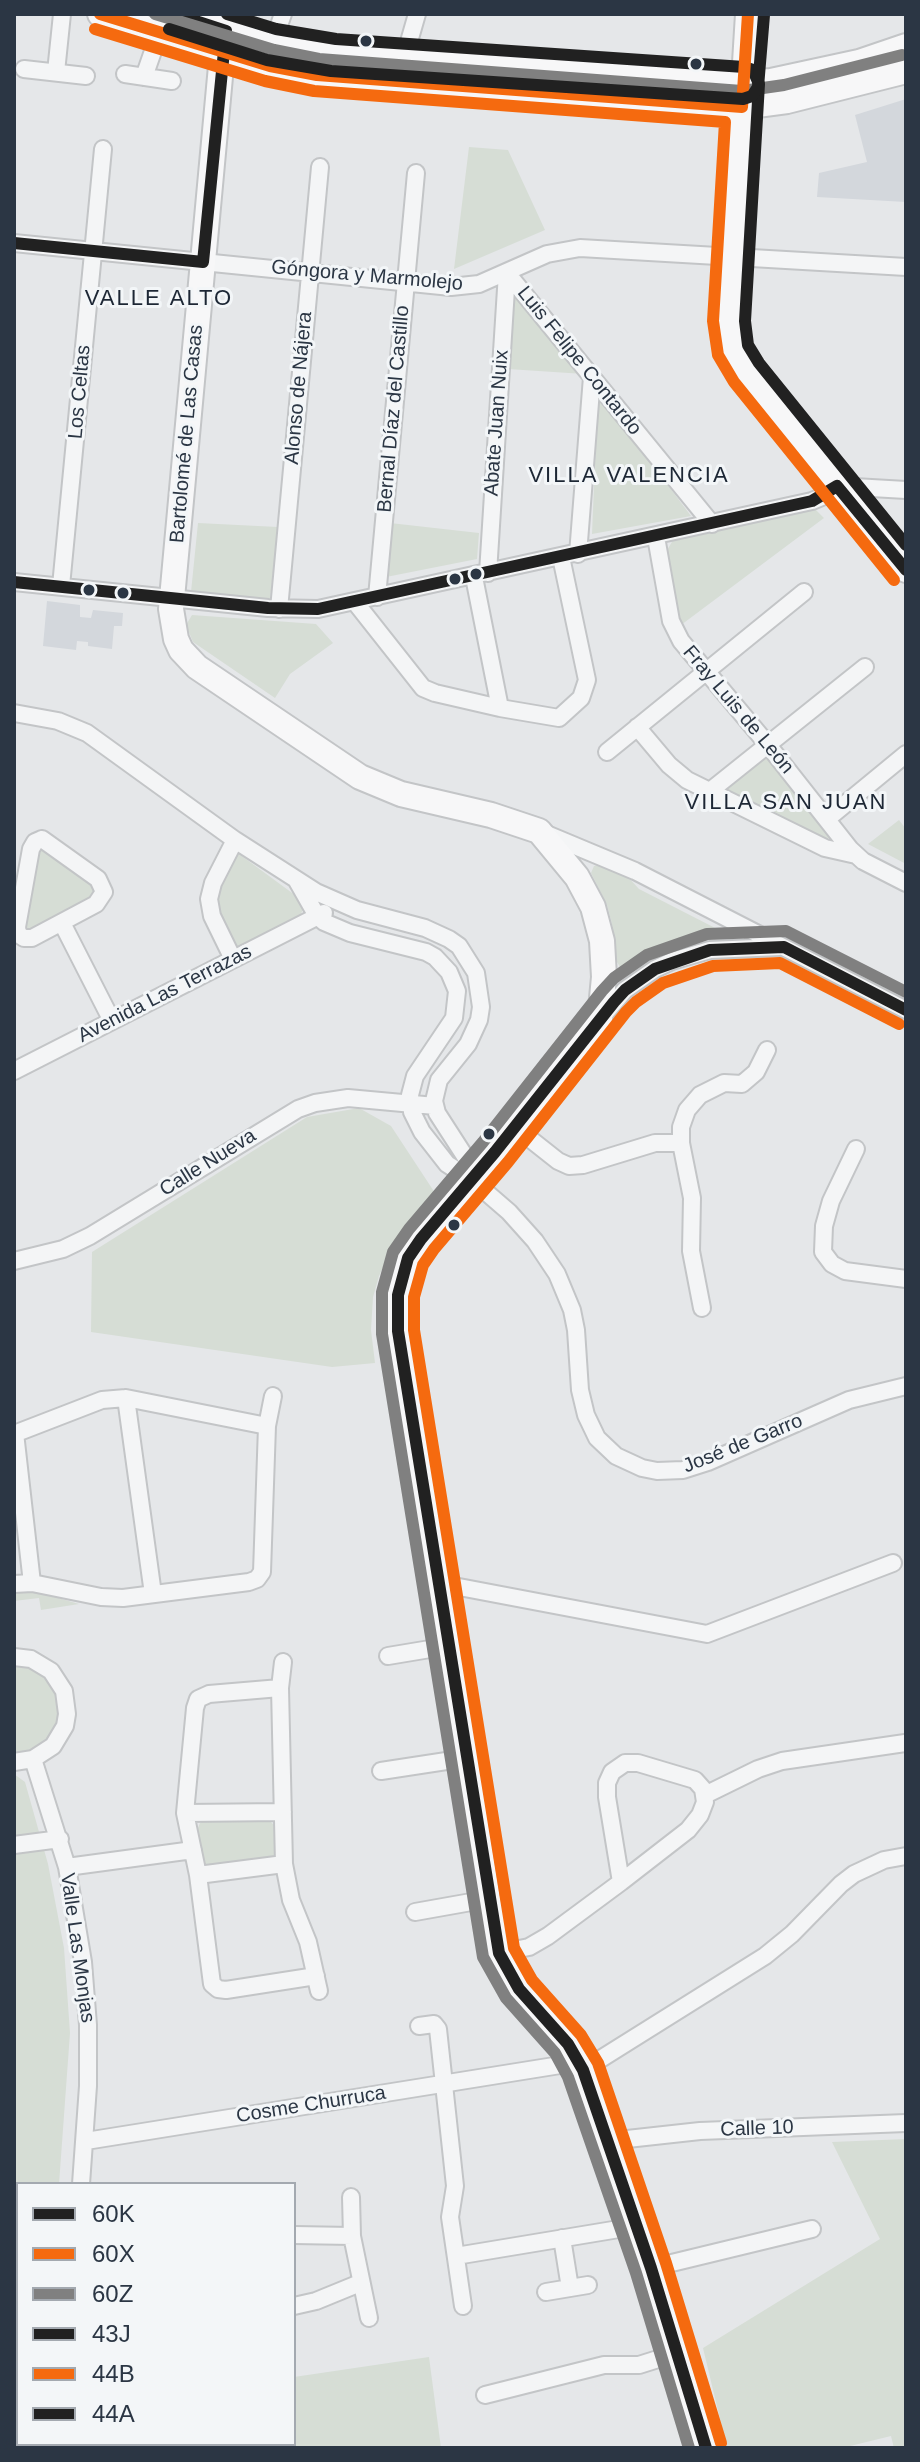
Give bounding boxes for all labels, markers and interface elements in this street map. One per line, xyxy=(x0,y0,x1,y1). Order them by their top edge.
unlabelled marker xyxy=(358,33,374,49)
unlabelled marker xyxy=(688,56,704,72)
street label: Góngora y Marmolejo xyxy=(270,256,464,296)
street label: Luis Felipe Contardo xyxy=(512,282,646,440)
district label: VALLE ALTO xyxy=(85,286,233,312)
street label: Bernal Díaz del Castillo xyxy=(373,304,415,514)
street label: Alonso de Nájera xyxy=(280,311,318,465)
street label: Bartolomé de Las Casas xyxy=(166,324,208,544)
street label: Los Celtas xyxy=(64,344,96,440)
street label: Abate Juan Nuix xyxy=(480,349,514,497)
district label: VILLA VALENCIA xyxy=(528,463,730,489)
unlabelled marker xyxy=(468,566,484,582)
unlabelled marker xyxy=(447,571,463,587)
unlabelled marker xyxy=(81,582,97,598)
unlabelled marker xyxy=(115,585,131,601)
street label: Fray Luis de León xyxy=(677,641,799,779)
district label: VILLA SAN JUAN xyxy=(685,790,887,816)
street label: Avenida Las Terrazas xyxy=(74,940,256,1048)
street label: Calle Nueva xyxy=(155,1124,261,1202)
unlabelled marker xyxy=(481,1126,497,1142)
unlabelled marker xyxy=(446,1217,462,1233)
street label: José de Garro xyxy=(680,1409,806,1479)
street label: Valle Las Monjas xyxy=(55,1872,99,2024)
street label: Cosme Churruca xyxy=(234,2081,388,2129)
street label: Calle 10 xyxy=(720,2116,794,2142)
legend xyxy=(16,2182,296,2446)
text: 60K xyxy=(92,2200,135,2227)
text: 60X xyxy=(92,2240,135,2267)
text: 60Z xyxy=(92,2280,133,2307)
text: 43J xyxy=(92,2320,131,2347)
text: 44B xyxy=(92,2360,135,2387)
text: 44A xyxy=(92,2400,135,2427)

